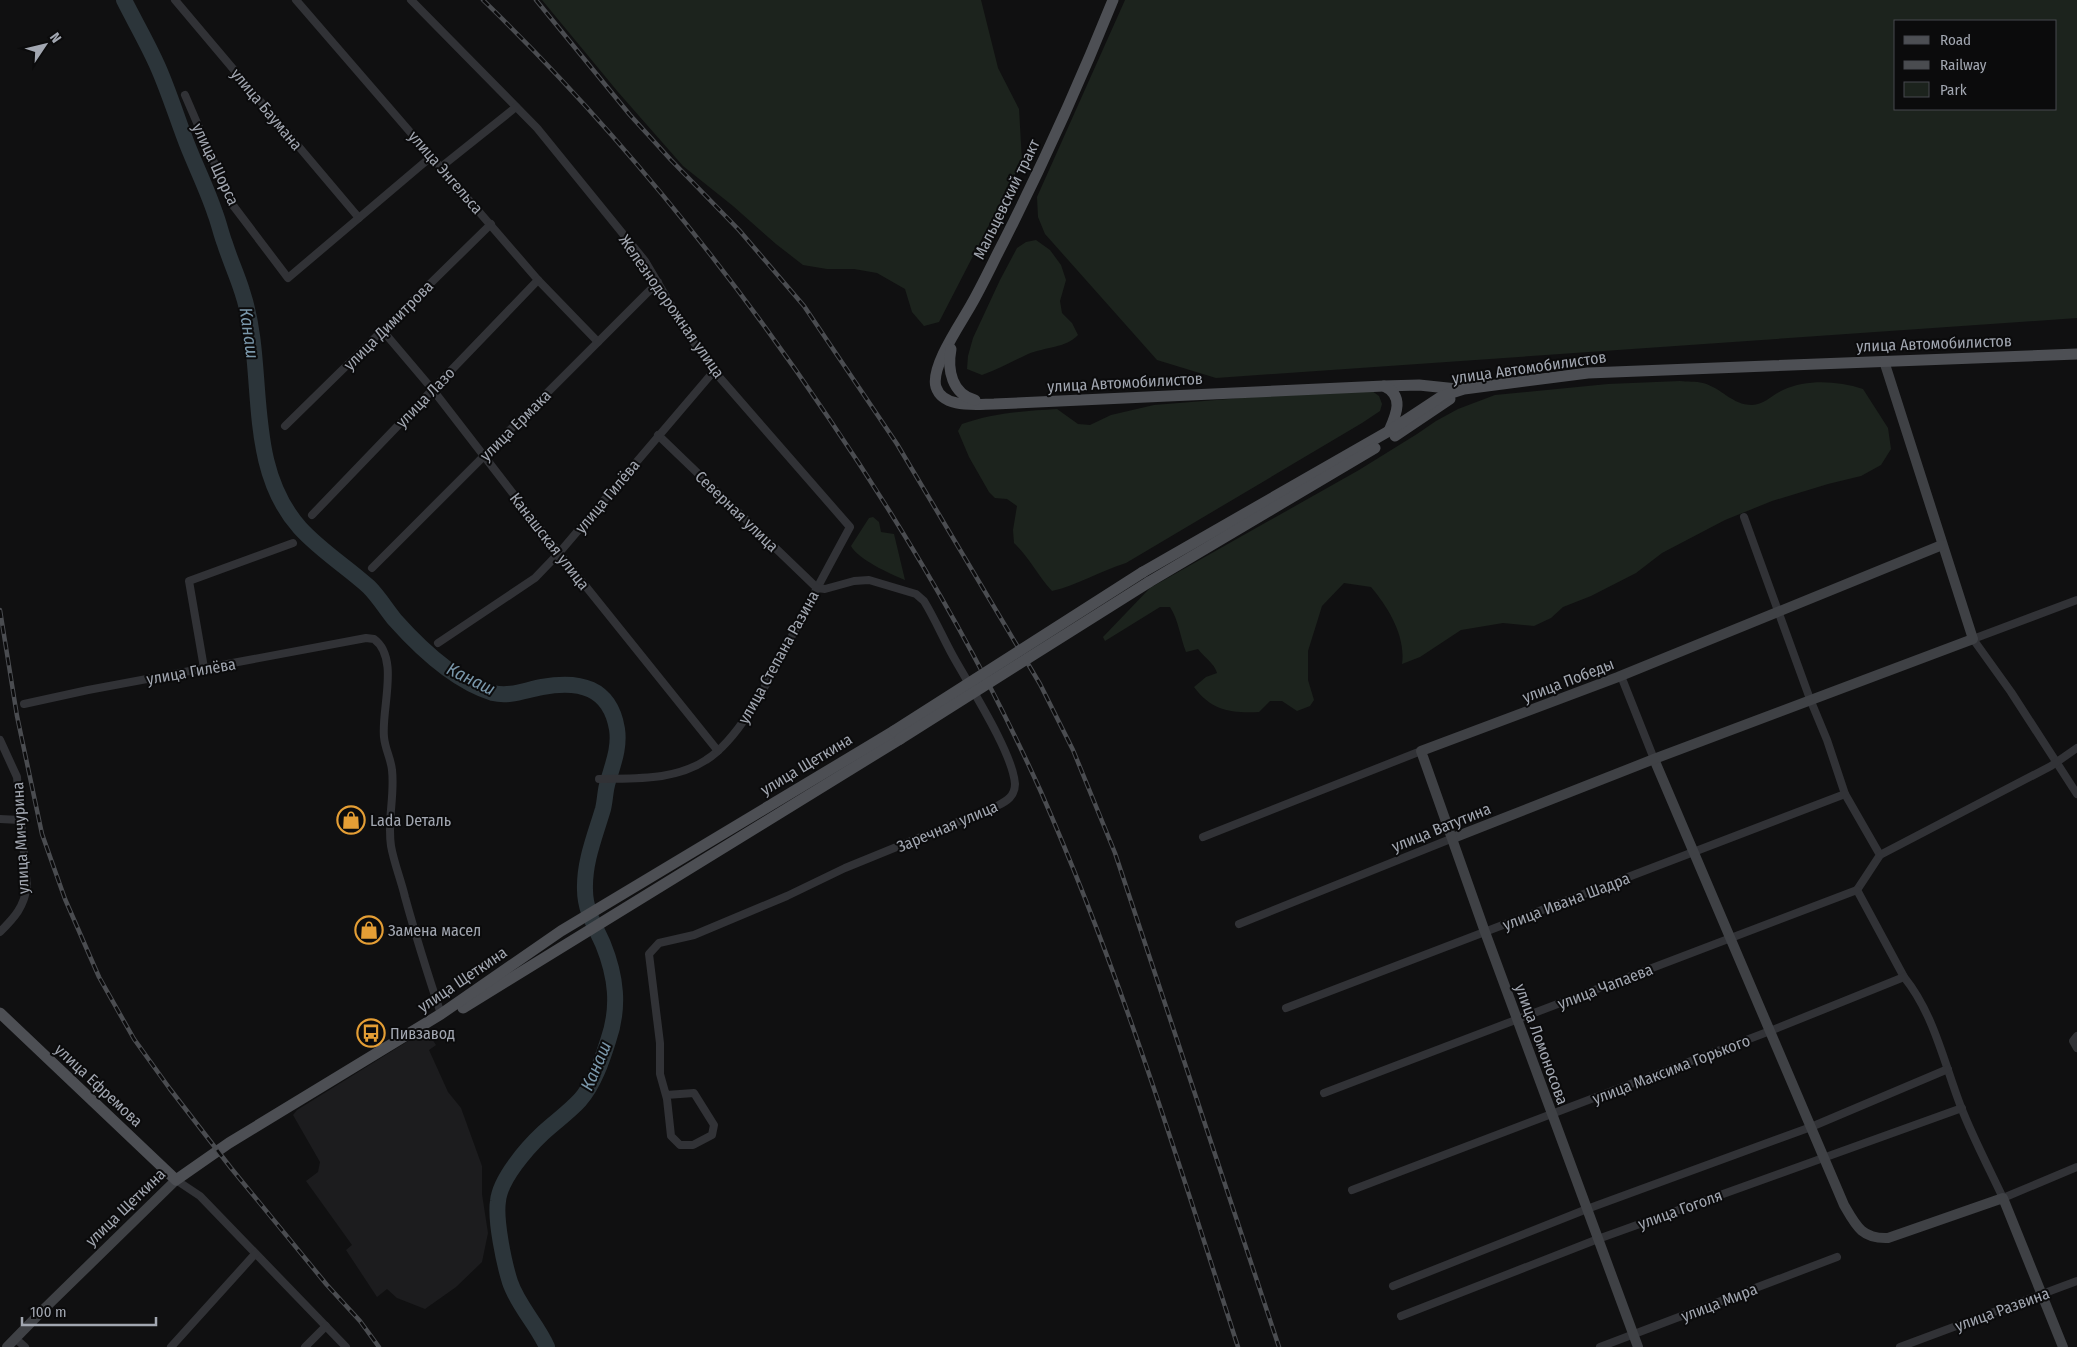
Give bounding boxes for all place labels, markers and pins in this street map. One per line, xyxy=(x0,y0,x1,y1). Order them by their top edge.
shop icon: Lada Dеталь xyxy=(336,805,366,835)
place label: Lada Dеталь xyxy=(370,811,451,830)
shop icon: Замена масел xyxy=(354,915,384,945)
place label: Замена масел xyxy=(388,921,481,940)
bus stop icon: Пивзавод xyxy=(356,1018,386,1048)
place label: Пивзавод xyxy=(390,1024,455,1043)

